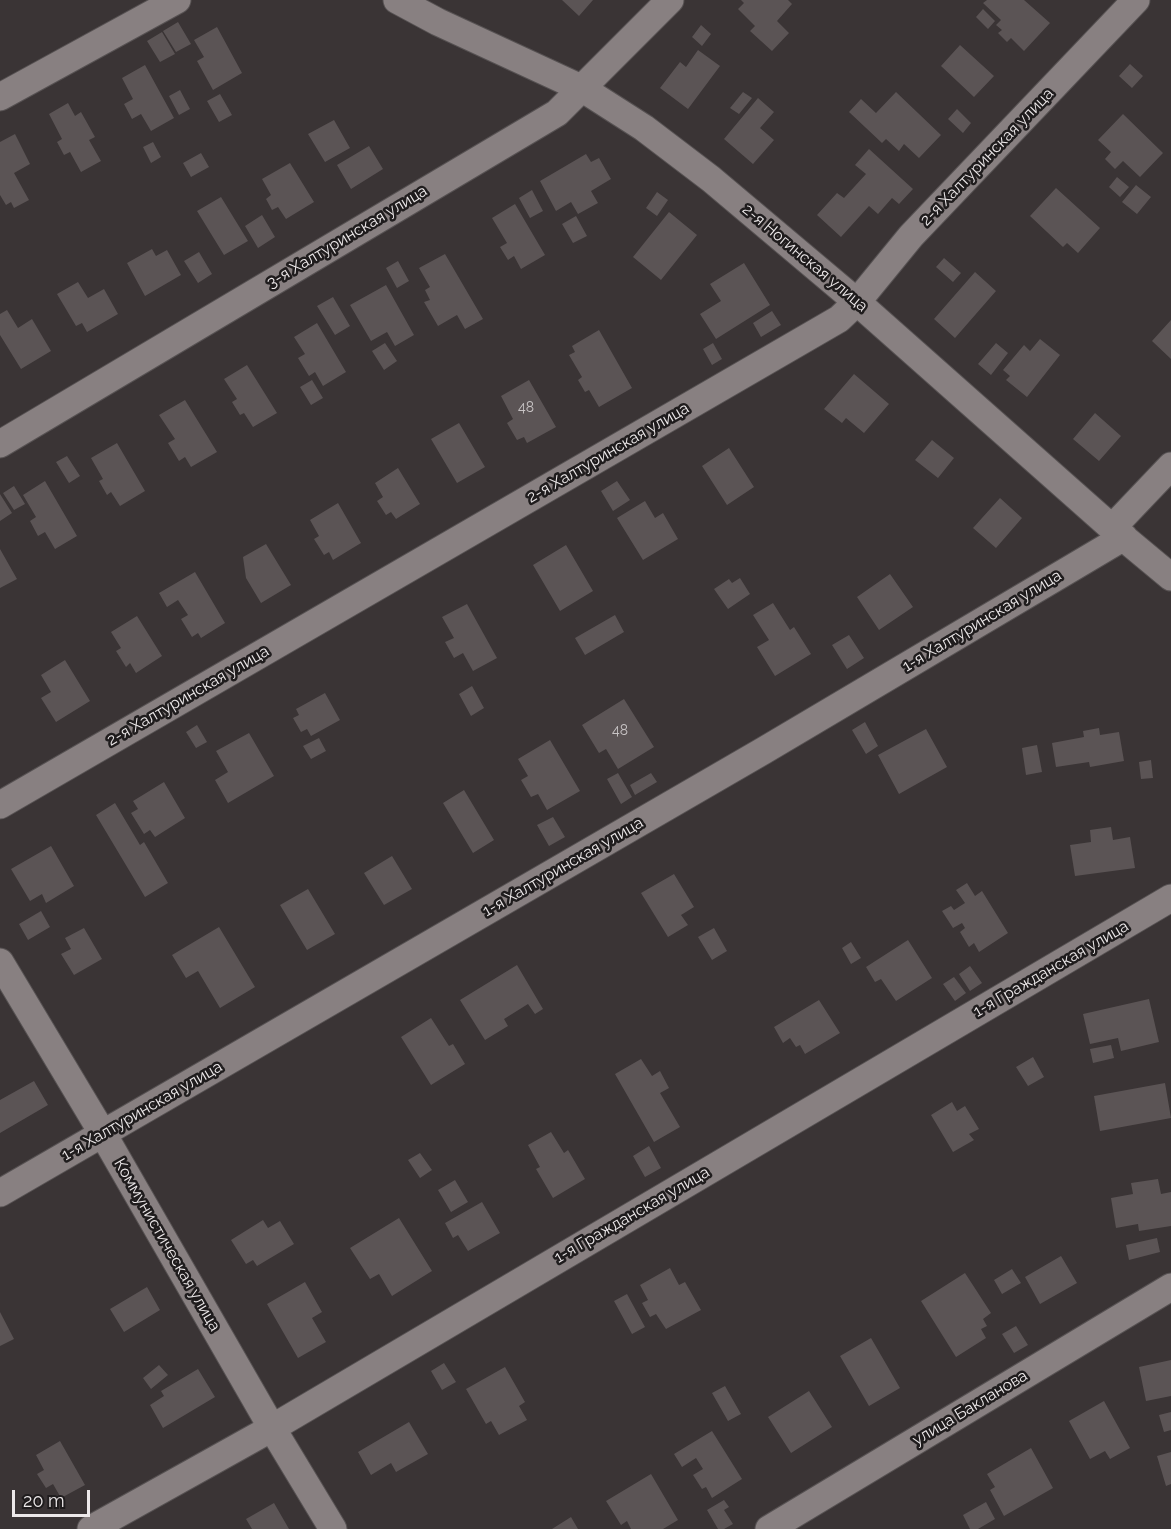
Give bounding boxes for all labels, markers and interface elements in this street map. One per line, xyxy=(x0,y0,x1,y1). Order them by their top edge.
street label: 2-я Халтуринская улица xyxy=(916,84,1058,230)
street label: 3-я Халтуринская улица xyxy=(263,181,431,293)
street label: 2-я Ногинская улица xyxy=(739,200,871,316)
street label: 2-я Халтуринская улица xyxy=(524,399,692,507)
house number: 48 xyxy=(518,400,534,416)
street label: 1-я Халтуринская улица xyxy=(899,566,1065,676)
street label: 2-я Халтуринская улица xyxy=(104,642,272,750)
house number: 48 xyxy=(612,723,628,739)
street label: 1-я Халтуринская улица xyxy=(479,813,647,921)
street label: 1-я Гражданская улица xyxy=(970,917,1132,1021)
street label: 1-я Халтуринская улица xyxy=(58,1057,226,1165)
street label: Коммунистическая улица xyxy=(110,1155,224,1335)
street label: 1-я Гражданская улица xyxy=(551,1163,713,1267)
street label: улица Бакланова xyxy=(909,1366,1031,1450)
scale bar xyxy=(15,1478,93,1516)
text: 20 m xyxy=(23,1490,65,1511)

